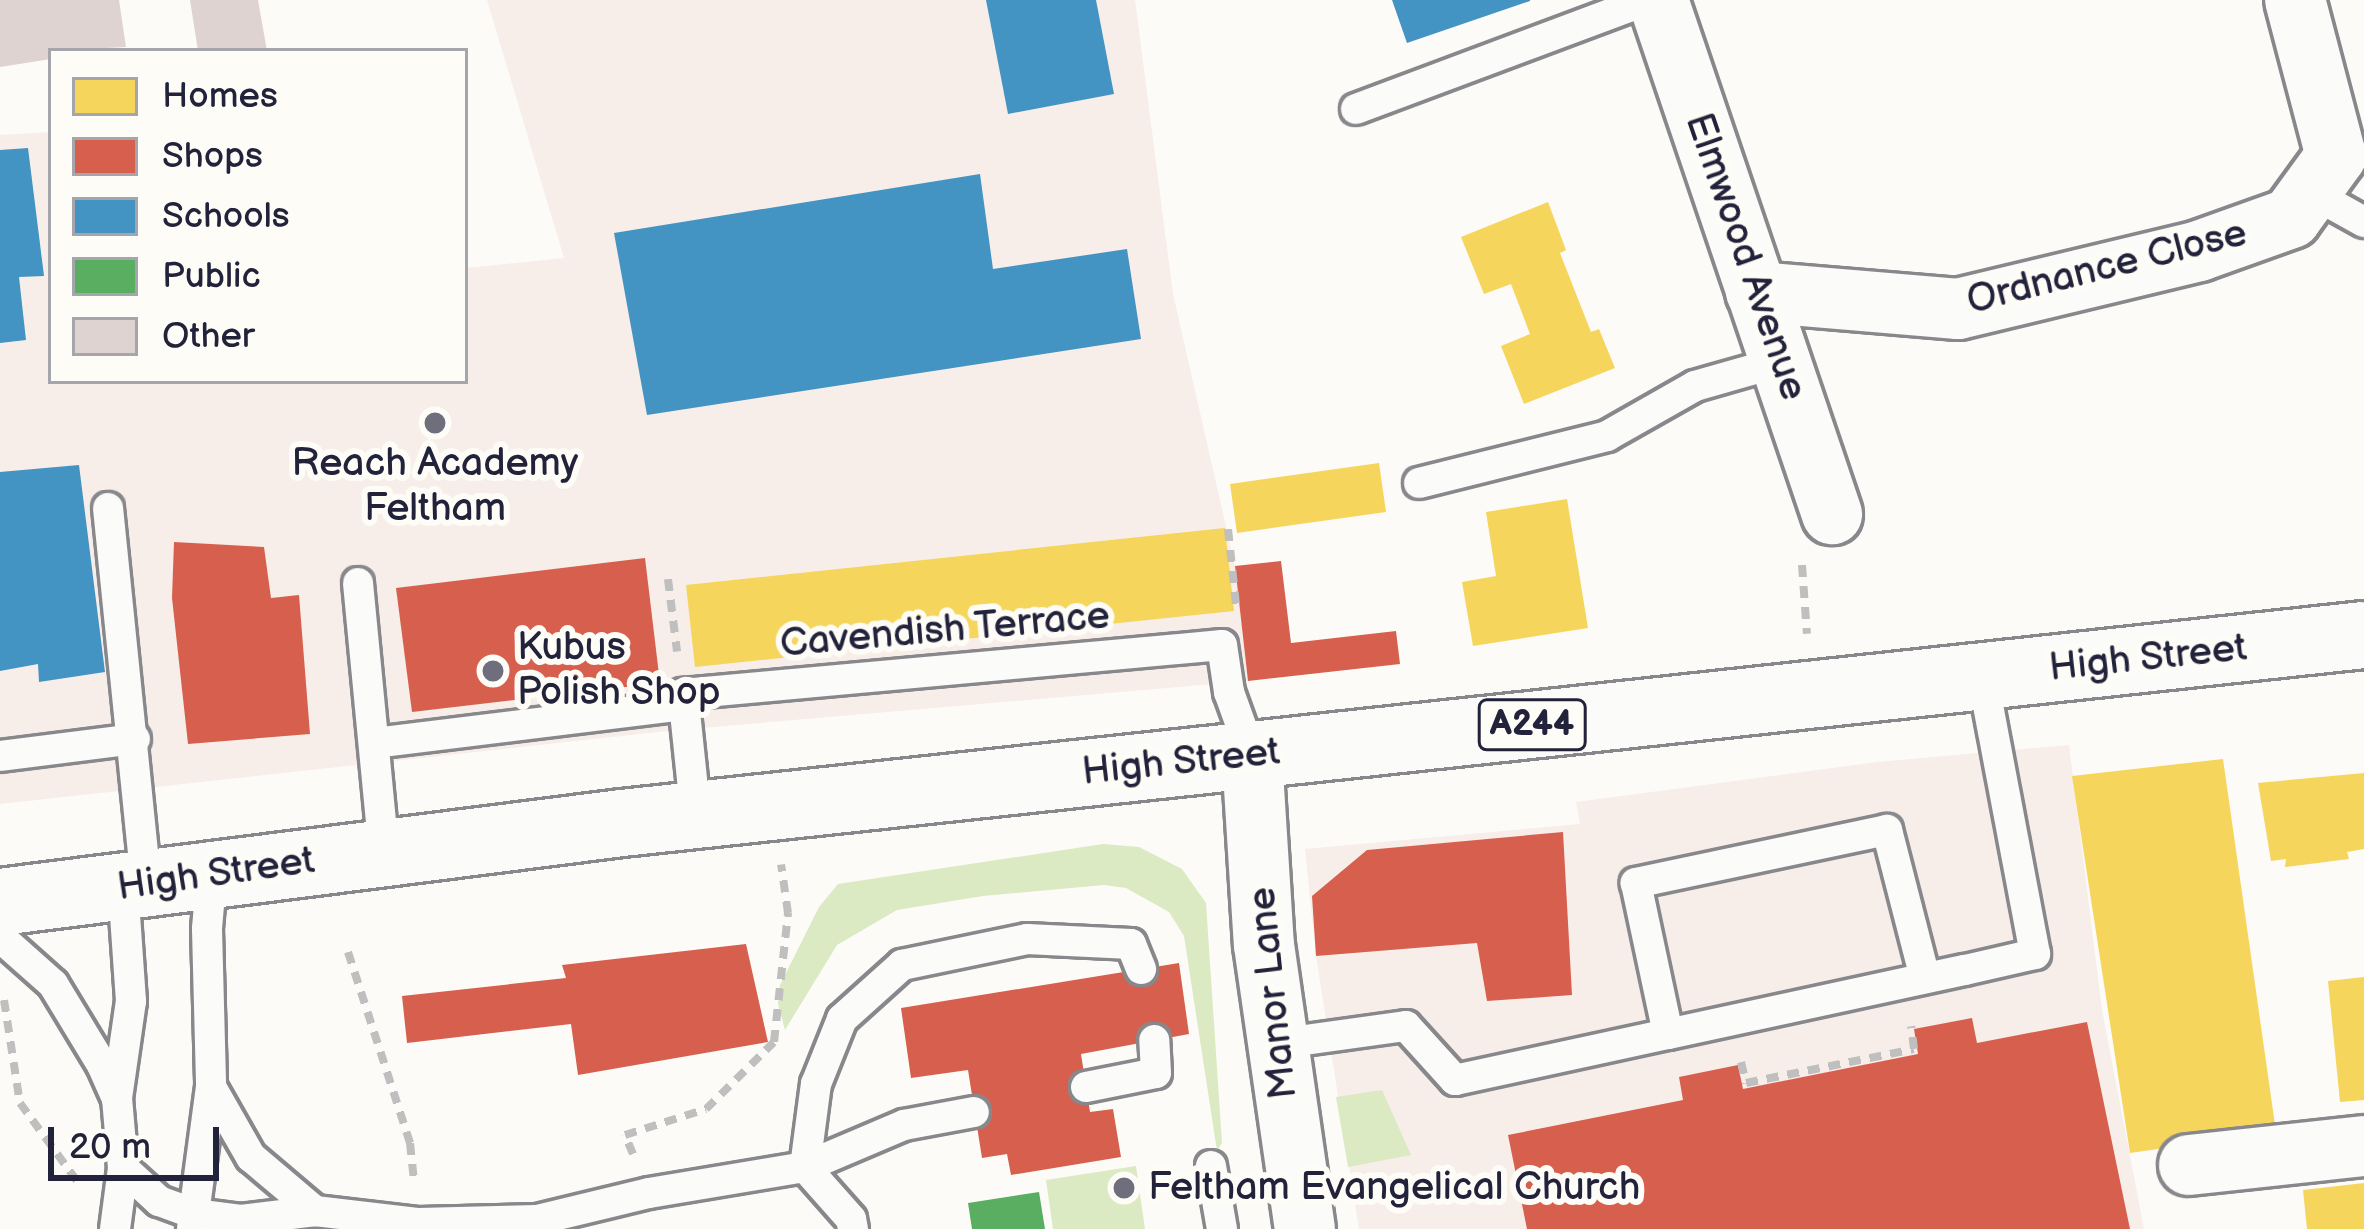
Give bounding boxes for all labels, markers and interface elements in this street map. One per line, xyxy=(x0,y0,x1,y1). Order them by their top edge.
legend xyxy=(48,48,468,384)
text: Homes xyxy=(162,75,278,118)
street label: Elmwood Avenue xyxy=(1674,107,1816,407)
text: Shops xyxy=(162,135,263,178)
text: Schools xyxy=(162,195,290,238)
street label: Ordnance Close xyxy=(1962,211,2252,325)
text: Public xyxy=(162,255,261,298)
text: Other xyxy=(162,315,255,358)
marker: Reach Academy Feltham xyxy=(422,410,448,436)
place label: Reach Academy Feltham xyxy=(291,442,579,533)
street label: Cavendish Terrace xyxy=(778,593,1112,669)
street label: High Street xyxy=(2046,625,2250,693)
place label: Kubus Polish Shop xyxy=(517,626,721,717)
marker: Kubus Polish Shop xyxy=(480,658,506,684)
road number: A244 xyxy=(1475,695,1589,755)
street label: High Street xyxy=(1079,729,1283,797)
street label: High Street xyxy=(114,838,318,912)
street label: Manor Lane xyxy=(1240,885,1308,1101)
scale bar xyxy=(54,1103,225,1177)
text: 20 m xyxy=(69,1126,151,1169)
place label: Feltham Evangelical Church xyxy=(1148,1165,1640,1211)
marker: Feltham Evangelical Church xyxy=(1111,1175,1137,1201)

